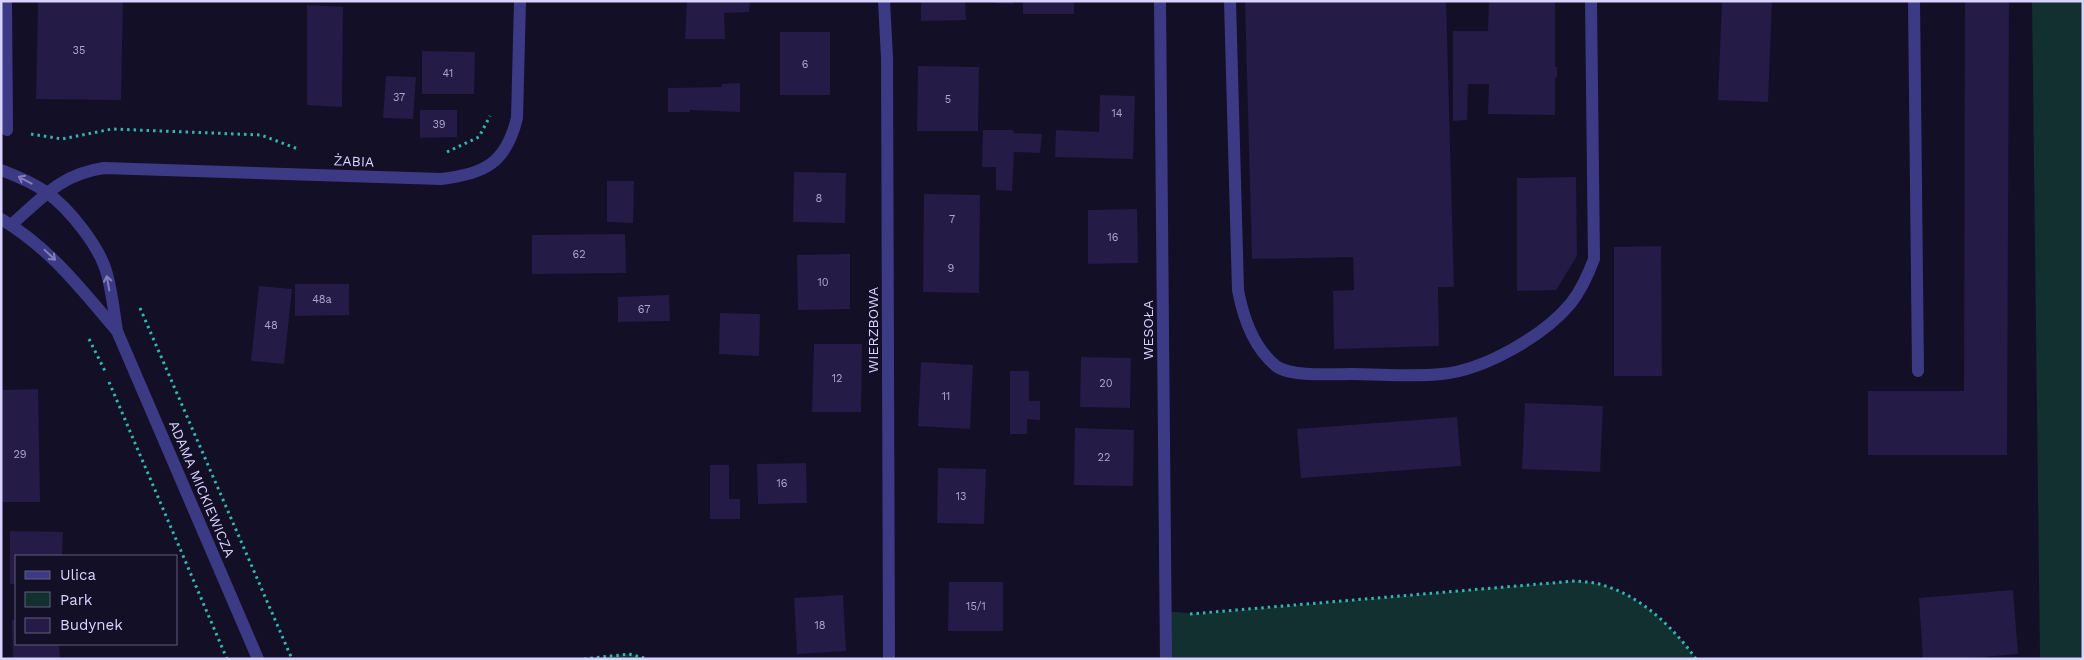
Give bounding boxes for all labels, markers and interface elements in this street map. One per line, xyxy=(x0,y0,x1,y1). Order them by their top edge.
house number: 35 xyxy=(73,44,85,57)
house number: 6 xyxy=(802,58,809,71)
house number: 41 xyxy=(443,67,453,80)
house number: 37 xyxy=(393,91,405,104)
house number: 5 xyxy=(945,93,951,106)
house number: 14 xyxy=(1111,107,1123,120)
house number: 39 xyxy=(432,118,446,131)
street label: ŻABIA xyxy=(333,152,375,170)
one-way arrow xyxy=(18,175,33,184)
house number: 8 xyxy=(816,192,823,205)
house number: 7 xyxy=(949,213,955,226)
house number: 16 xyxy=(1108,231,1119,244)
house number: 62 xyxy=(572,248,586,261)
one-way arrow xyxy=(44,249,56,261)
house number: 9 xyxy=(948,262,955,275)
one-way arrow xyxy=(103,275,113,291)
house number: 10 xyxy=(817,276,829,289)
street label: WIERZBOWA xyxy=(865,287,881,373)
house number: 48a xyxy=(312,293,332,306)
street label: WESOŁA xyxy=(1140,300,1156,360)
house number: 67 xyxy=(638,303,650,316)
house number: 48 xyxy=(264,319,278,332)
house number: 12 xyxy=(832,372,842,385)
house number: 20 xyxy=(1099,377,1113,390)
house number: 11 xyxy=(942,390,950,403)
street label: ADAMA MICKIEWICZA xyxy=(166,418,238,560)
house number: 29 xyxy=(13,448,27,461)
house number: 22 xyxy=(1098,451,1110,464)
house number: 16 xyxy=(777,477,788,490)
house number: 13 xyxy=(956,490,966,503)
legend xyxy=(15,555,178,645)
text: Ulica xyxy=(60,566,97,584)
text: Park xyxy=(60,591,93,609)
house number: 15/1 xyxy=(966,600,986,613)
text: Budynek xyxy=(60,616,123,634)
house number: 18 xyxy=(814,619,826,632)

